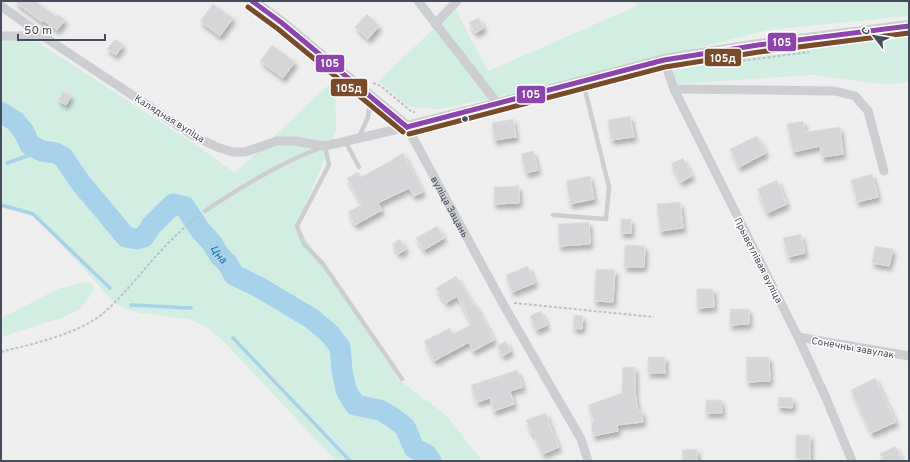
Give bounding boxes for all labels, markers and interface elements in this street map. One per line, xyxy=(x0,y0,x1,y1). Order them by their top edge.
scale bar xyxy=(18,16,105,42)
north arrow xyxy=(854,16,894,56)
text: 50 m xyxy=(24,23,52,39)
text: С xyxy=(858,25,874,38)
line badge: 105 xyxy=(767,32,797,52)
text: 105 xyxy=(773,36,791,50)
line badge: 105д xyxy=(704,48,742,67)
text: 105д xyxy=(710,52,736,66)
line badge: 105 xyxy=(315,54,345,73)
text: 105 xyxy=(321,57,339,71)
line badge: 105д xyxy=(330,78,368,97)
text: 105д xyxy=(336,82,362,96)
line badge: 105 xyxy=(516,85,546,104)
text: 105 xyxy=(522,88,540,102)
street label: Калядная вуліца xyxy=(132,92,207,146)
unlabelled marker xyxy=(460,114,470,124)
street label: вуліца Зацань xyxy=(427,174,471,240)
street label: Прыветлівая вуліца xyxy=(730,216,785,306)
water label: Цна xyxy=(207,243,230,267)
street label: Сонечны завулак xyxy=(810,335,896,362)

